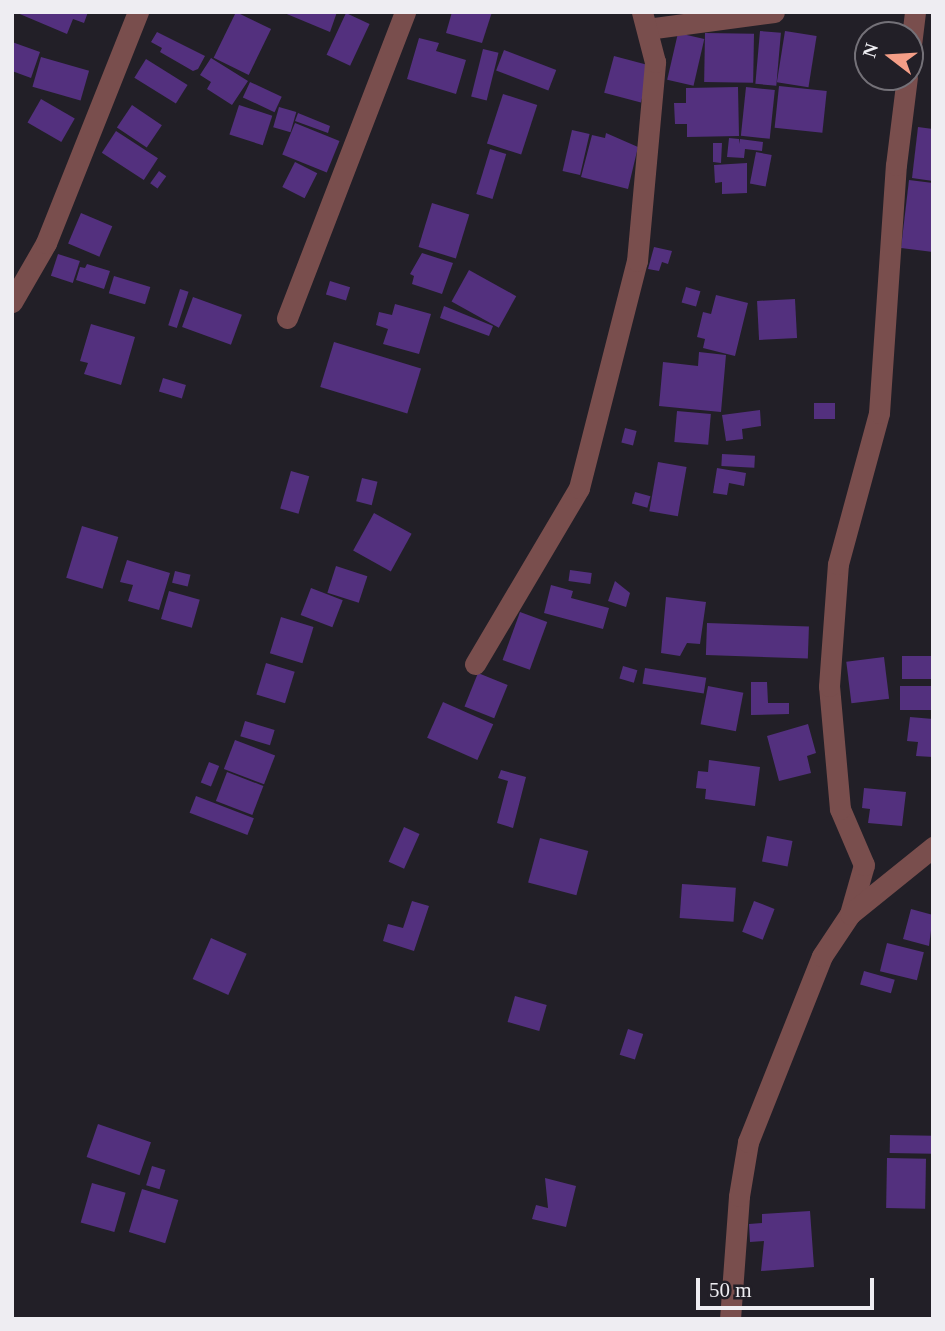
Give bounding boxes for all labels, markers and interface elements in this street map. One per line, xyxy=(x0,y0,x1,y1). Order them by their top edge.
north arrow xyxy=(854,21,924,91)
text: N xyxy=(858,41,882,60)
scale bar xyxy=(700,1264,878,1308)
text: 50 m xyxy=(709,1278,752,1302)

